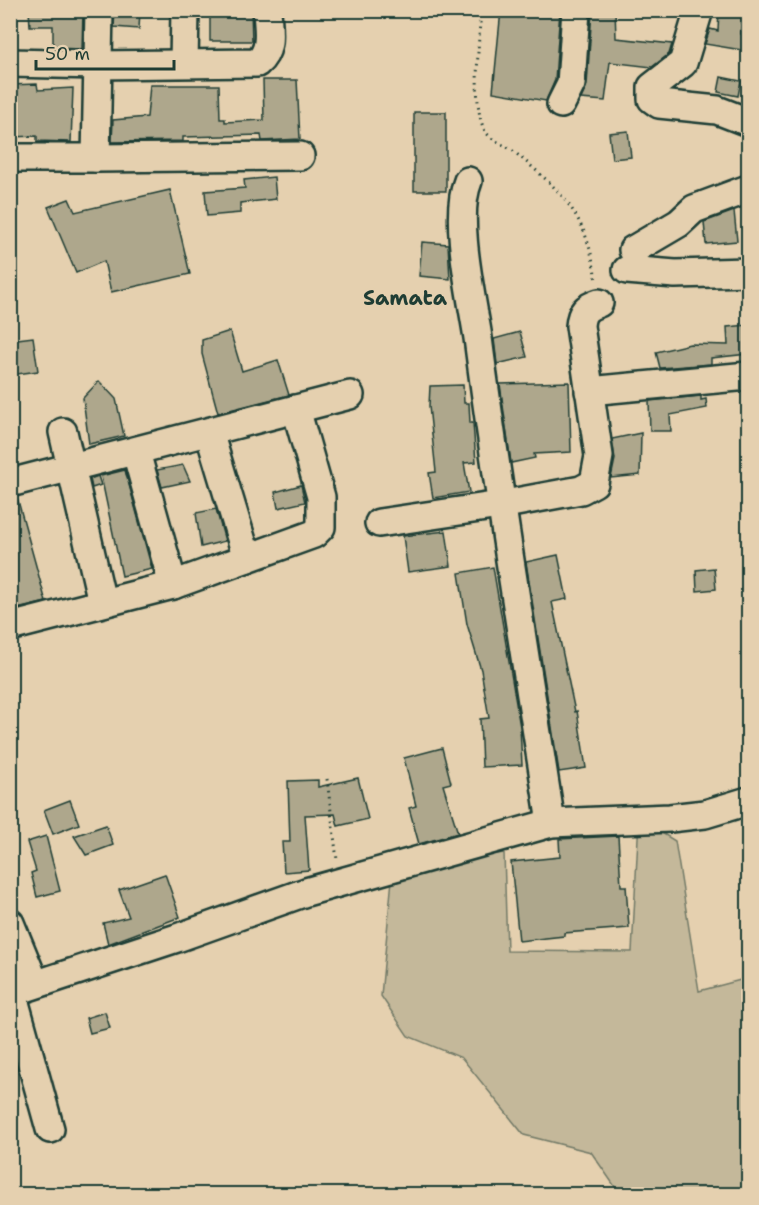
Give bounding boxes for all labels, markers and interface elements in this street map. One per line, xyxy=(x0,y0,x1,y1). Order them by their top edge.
scale bar xyxy=(36,33,174,71)
text: 50 m xyxy=(45,42,90,66)
district label: Samata xyxy=(363,284,448,312)

